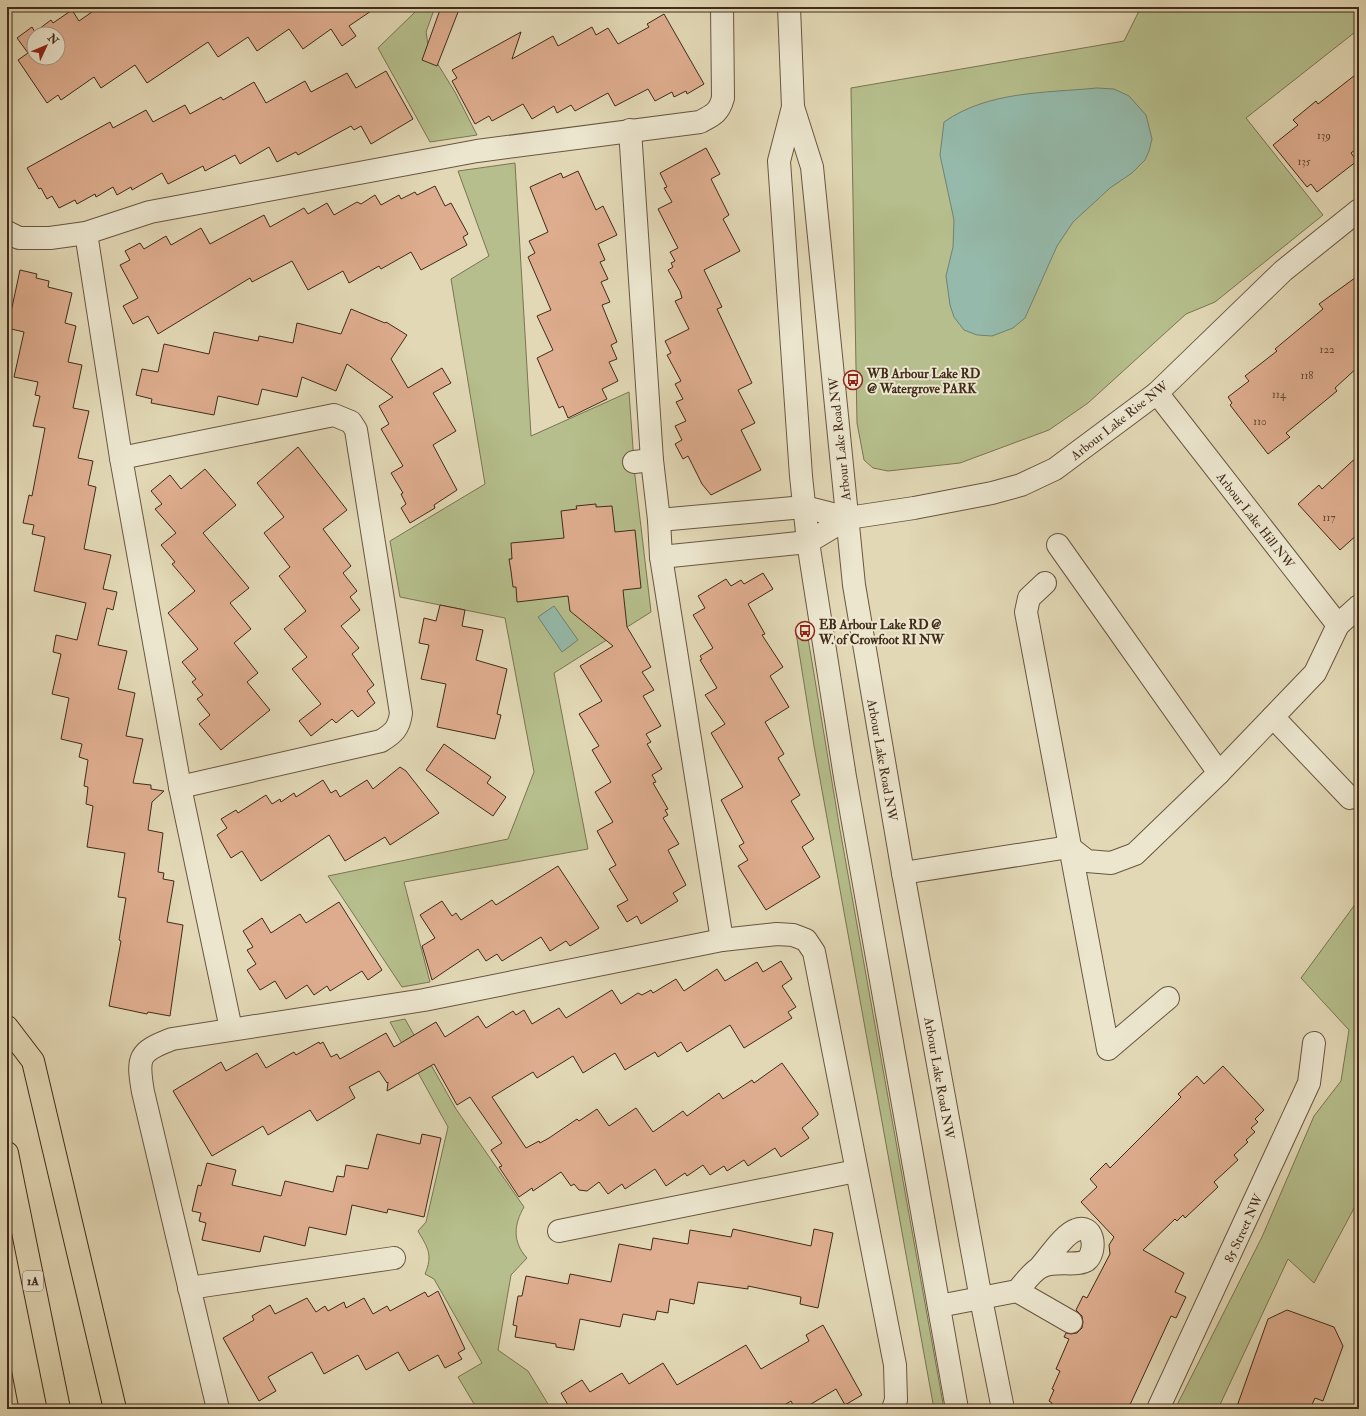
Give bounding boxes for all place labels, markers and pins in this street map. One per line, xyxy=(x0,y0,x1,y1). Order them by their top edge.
place label: WB Arbour Lake RD @ Watergrove PARK xyxy=(866,366,981,398)
bus stop icon: WB Arbour Lake RD @ Watergrove PARK xyxy=(842,369,864,391)
place label: EB Arbour Lake RD @ W. of Crowfoot RI NW xyxy=(818,617,945,648)
bus stop icon: EB Arbour Lake RD @ W. of Crowfoot RI NW xyxy=(794,620,816,642)

